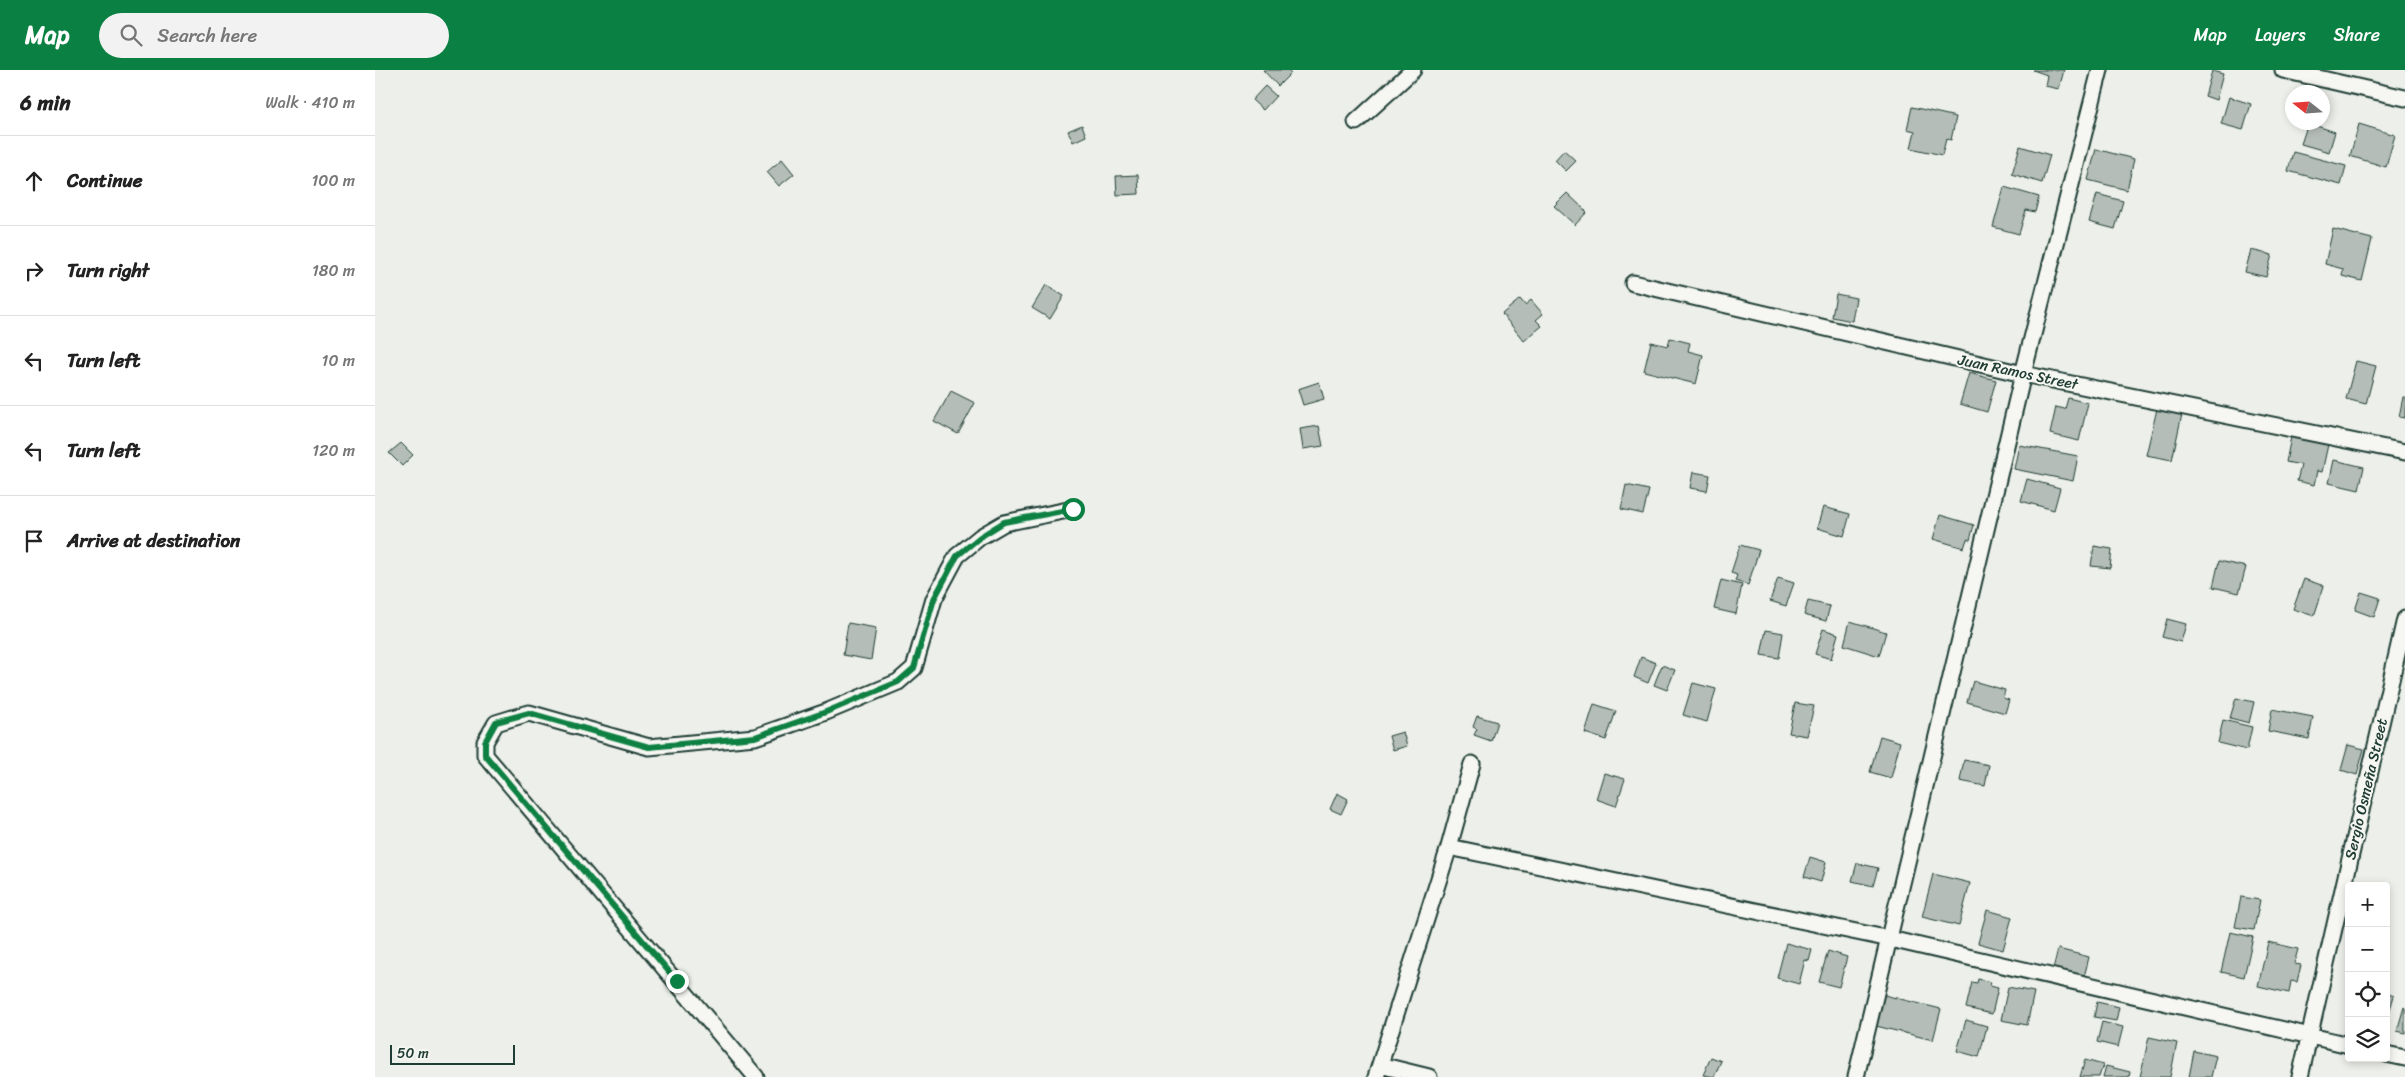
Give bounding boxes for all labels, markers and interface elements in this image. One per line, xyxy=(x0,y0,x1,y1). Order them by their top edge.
search box xyxy=(99,13,449,58)
text: Map xyxy=(25,14,69,56)
text: Search here xyxy=(157,19,257,52)
text: Map xyxy=(2194,19,2227,51)
text: Layers xyxy=(2255,19,2306,51)
text: Share xyxy=(2334,19,2380,51)
icon: search xyxy=(117,21,145,49)
text: 6 min xyxy=(20,84,71,122)
north arrow xyxy=(2285,85,2330,130)
text: Walk · 410 m xyxy=(266,88,355,117)
text: Continue xyxy=(67,164,143,197)
text: 100 m xyxy=(311,166,355,195)
icon: ahead xyxy=(20,167,48,195)
text: Turn right xyxy=(67,254,149,287)
text: 180 m xyxy=(312,256,355,285)
icon: right xyxy=(20,257,48,285)
text: Turn left xyxy=(67,344,140,377)
text: 10 m xyxy=(322,346,355,375)
street label: Juan Ramos Street xyxy=(1955,346,2081,398)
icon: left xyxy=(20,347,48,375)
text: Turn left xyxy=(67,434,140,467)
text: 120 m xyxy=(312,436,355,465)
icon: left xyxy=(20,437,48,465)
route start xyxy=(1062,498,1085,521)
text: Arrive at destination xyxy=(67,524,240,557)
icon: arrive xyxy=(20,527,48,555)
street label: Sergio Osmeña Street xyxy=(2337,715,2395,862)
map controls xyxy=(2345,882,2390,1062)
button: + xyxy=(2345,882,2390,927)
button: − xyxy=(2345,927,2390,972)
route end xyxy=(666,970,689,993)
button: locate xyxy=(2345,972,2390,1017)
button: layers xyxy=(2345,1017,2390,1062)
text: 50 m xyxy=(397,1041,429,1066)
scale bar xyxy=(390,1042,515,1065)

